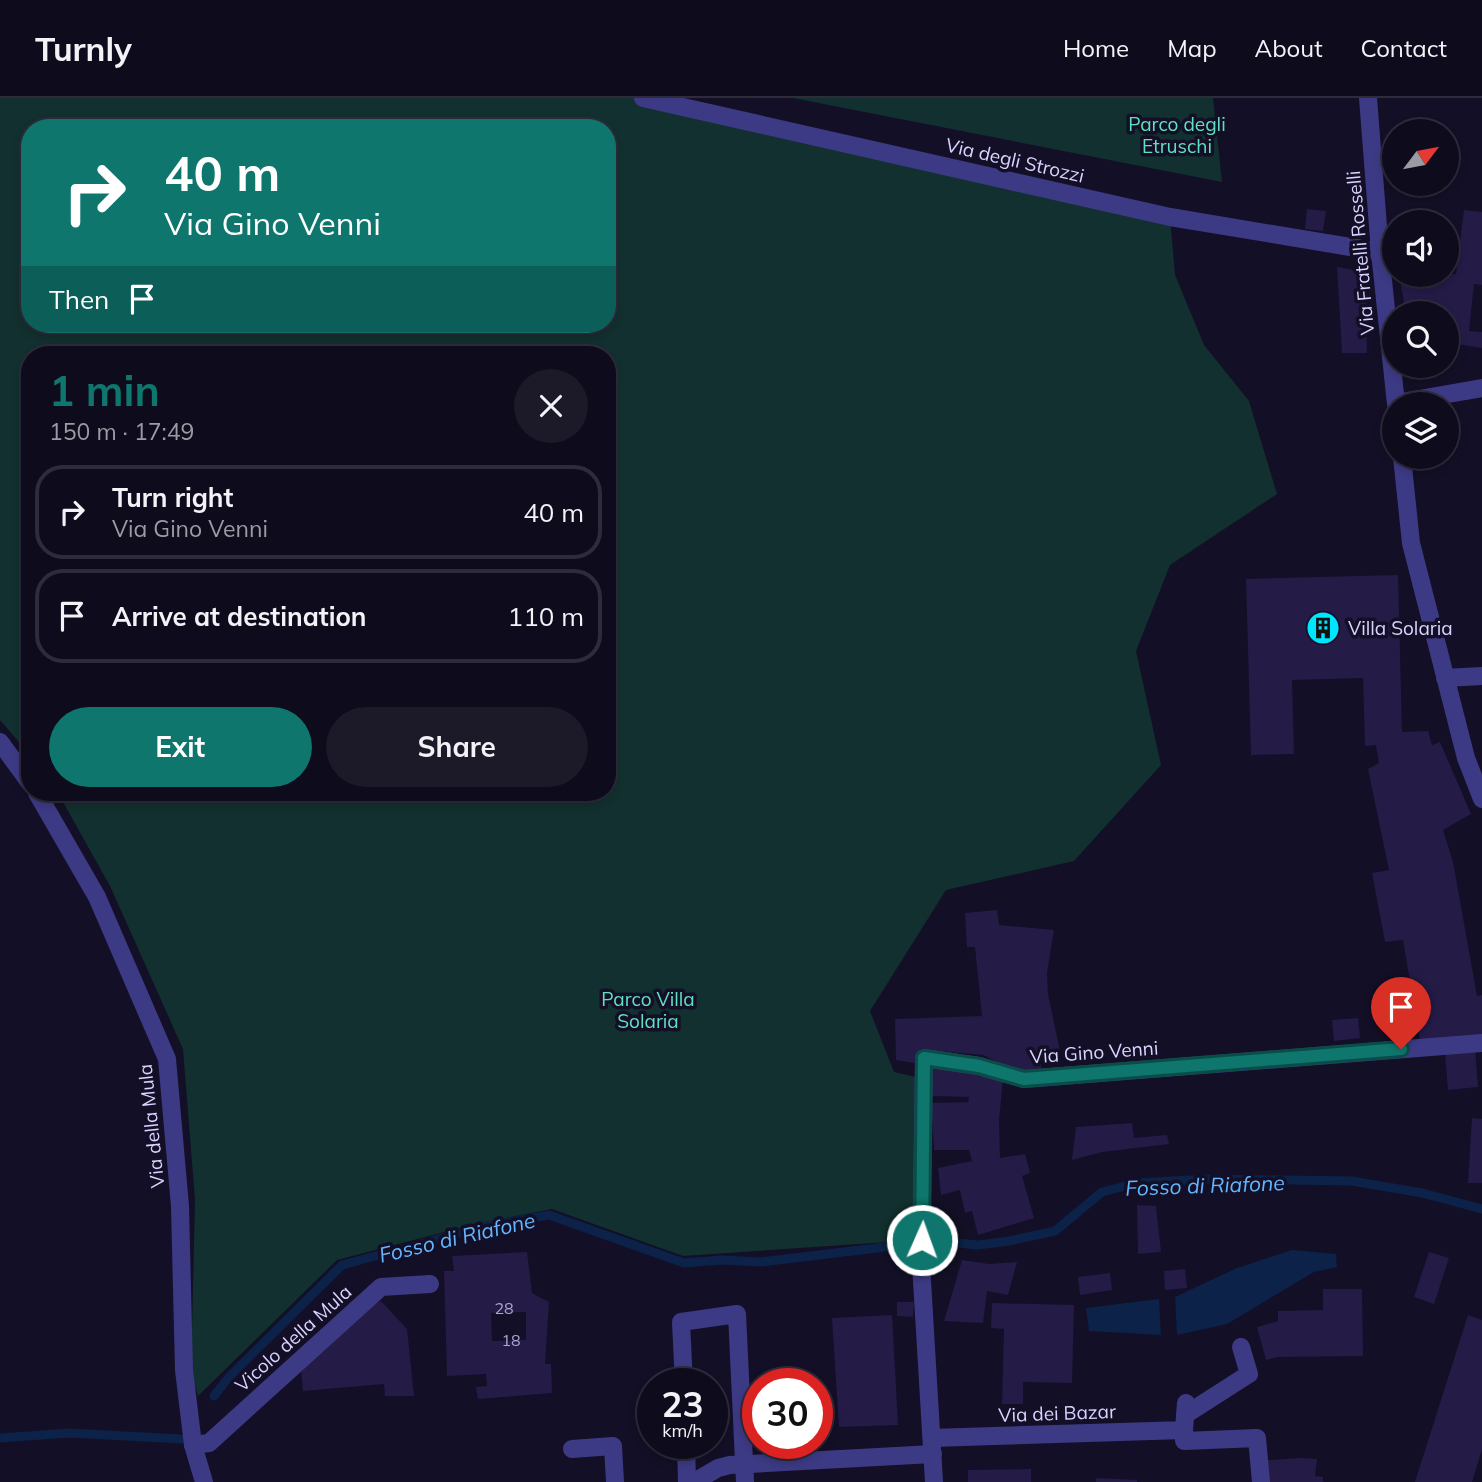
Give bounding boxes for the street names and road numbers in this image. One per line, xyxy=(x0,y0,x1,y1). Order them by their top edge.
street label: Via degli Strozzi xyxy=(943,132,1087,188)
street label: Via Fratelli Rosselli xyxy=(1341,170,1379,336)
street label: Via Gino Venni xyxy=(1029,1036,1159,1068)
street label: Via della Mula xyxy=(133,1063,169,1189)
street label: Vicolo della Mula xyxy=(230,1279,356,1397)
street label: Via dei Bazar xyxy=(998,1399,1116,1427)

